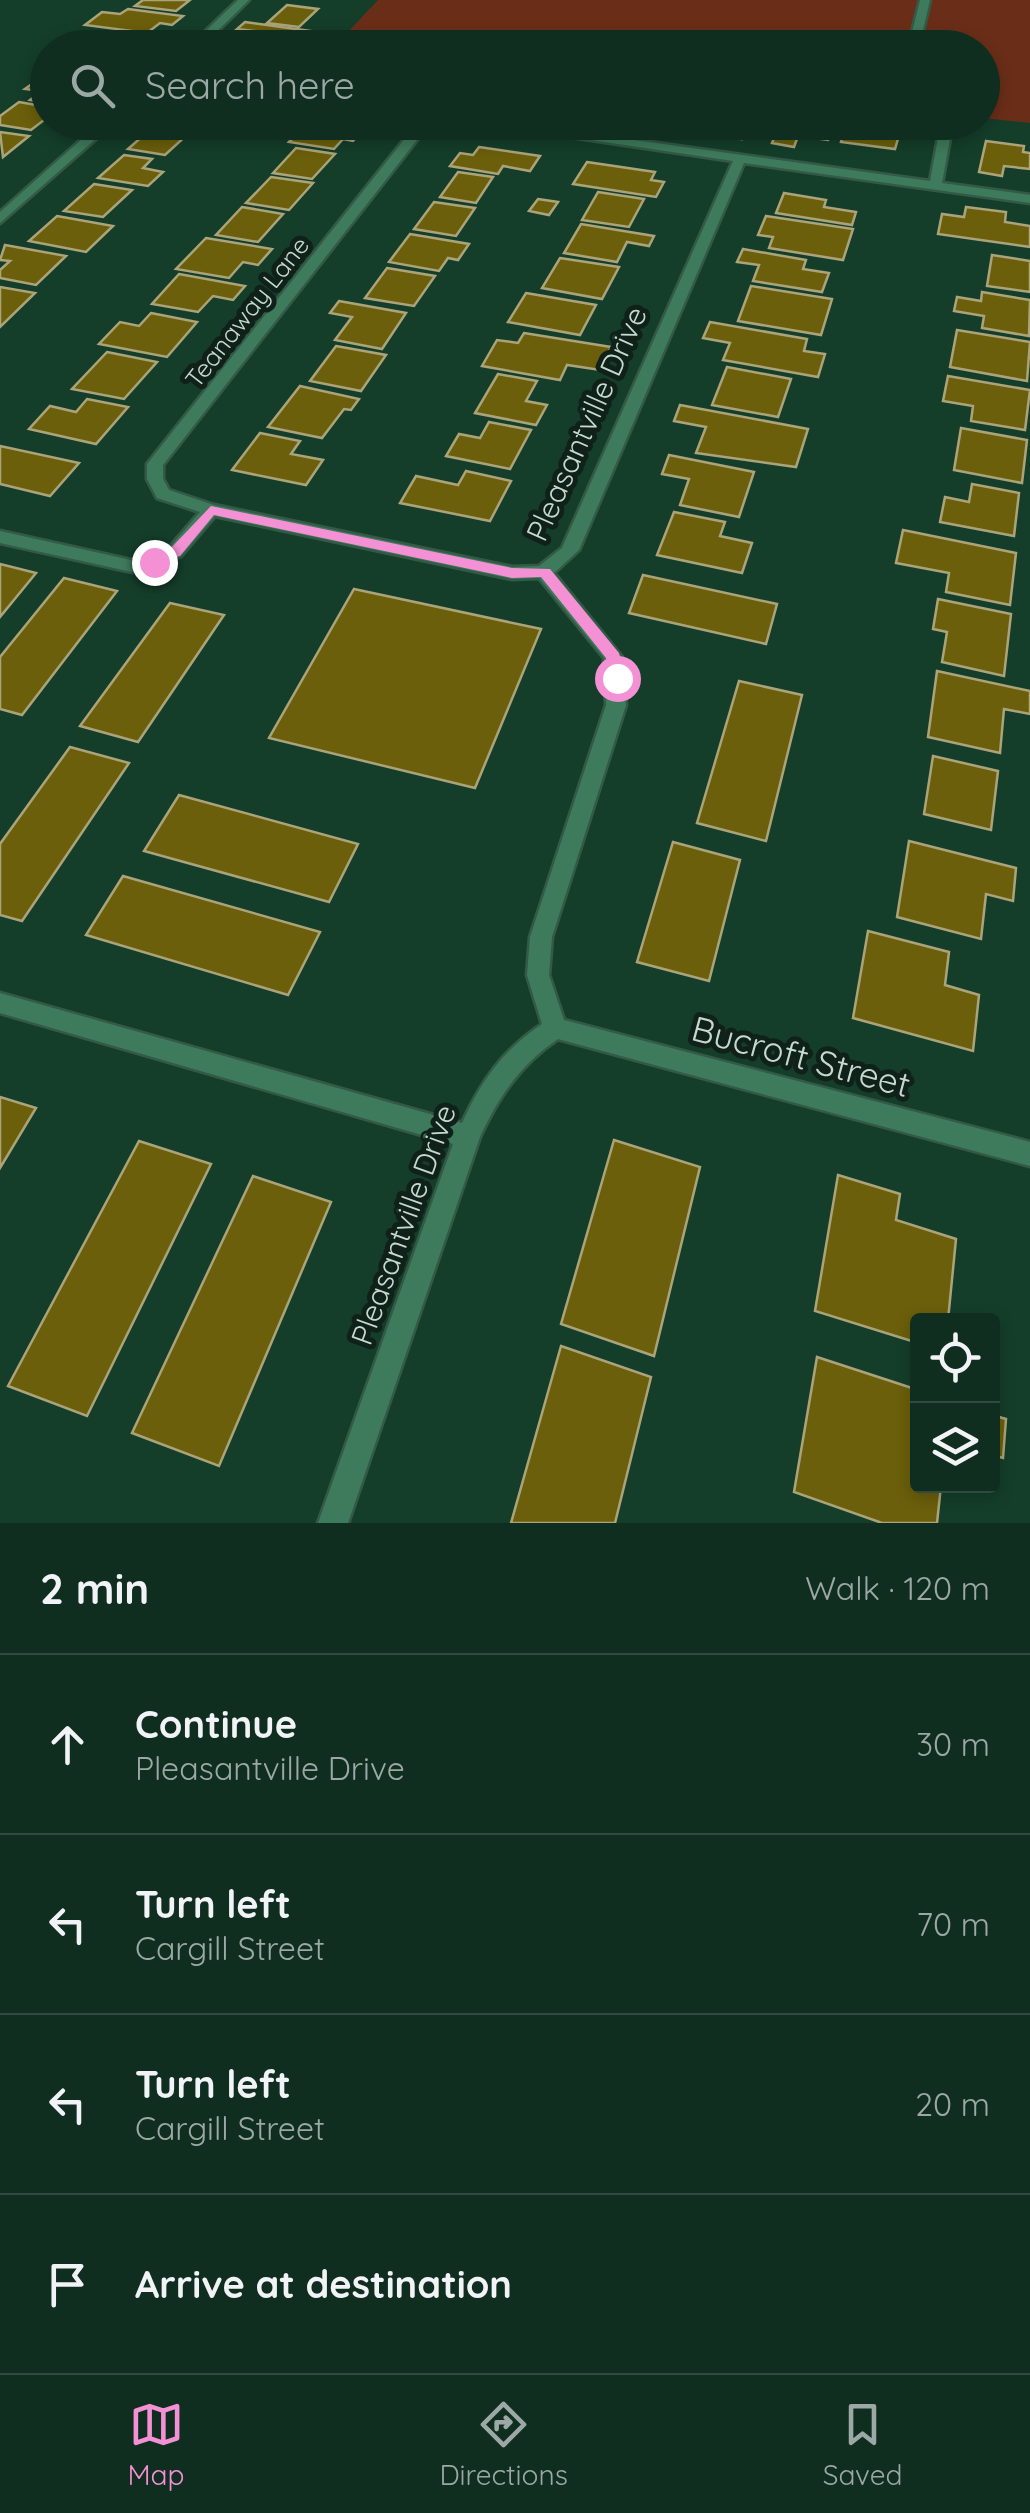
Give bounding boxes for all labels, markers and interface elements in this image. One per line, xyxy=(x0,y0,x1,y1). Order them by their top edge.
search box xyxy=(30,30,1000,140)
icon: search xyxy=(65,58,120,113)
text: Search here xyxy=(145,61,355,109)
street label: Teanaway Lane xyxy=(178,230,315,393)
street label: Pleasantville Drive xyxy=(517,300,655,547)
route end xyxy=(132,540,178,586)
route start xyxy=(595,656,641,702)
street label: Bucroft Street xyxy=(687,1006,915,1106)
street label: Pleasantville Drive xyxy=(342,1099,464,1350)
map controls xyxy=(910,1313,1000,1493)
button: locate xyxy=(910,1313,1000,1403)
button: layers xyxy=(910,1403,1000,1493)
text: 2 min xyxy=(40,1562,149,1615)
text: Walk · 120 m xyxy=(805,1568,990,1608)
text: Continue xyxy=(135,1700,297,1748)
icon: ahead xyxy=(40,1717,95,1772)
text: 30 m xyxy=(916,1724,990,1764)
text: Pleasantville Drive xyxy=(135,1748,405,1788)
text: Turn left xyxy=(135,1880,291,1928)
icon: left xyxy=(40,1897,95,1952)
text: 70 m xyxy=(917,1904,990,1944)
text: Cargill Street xyxy=(135,1928,325,1968)
text: Turn left xyxy=(135,2060,291,2108)
icon: left xyxy=(40,2077,95,2132)
text: 20 m xyxy=(915,2084,990,2124)
text: Cargill Street xyxy=(135,2108,325,2148)
icon: arrive xyxy=(40,2257,95,2312)
text: Arrive at destination xyxy=(135,2260,512,2308)
tab: Map xyxy=(127,2397,185,2492)
tab: Directions xyxy=(439,2397,568,2492)
tab: Saved xyxy=(823,2397,903,2492)

